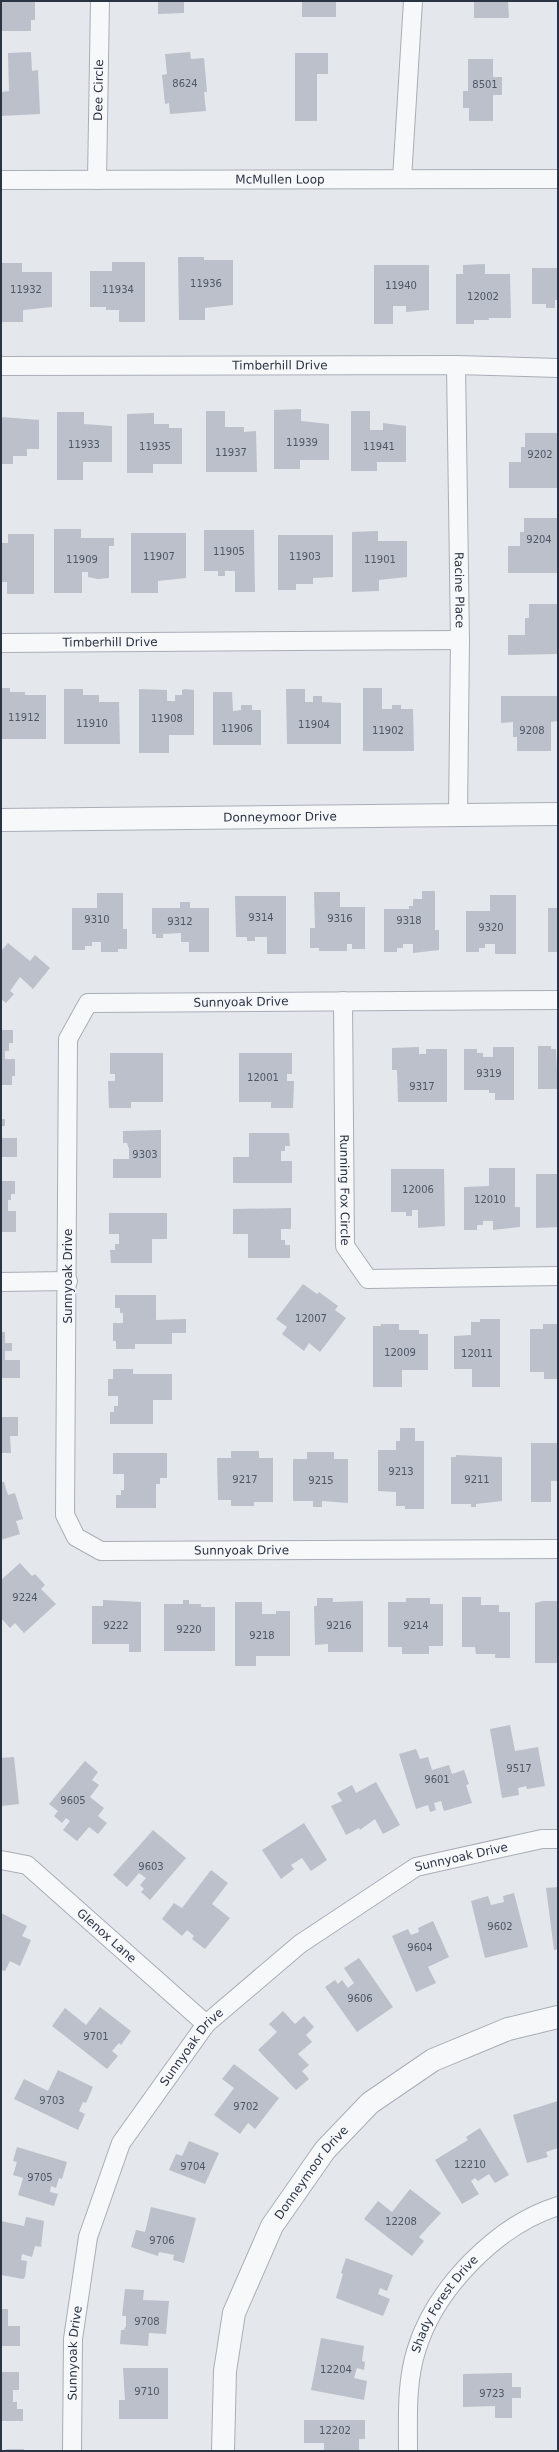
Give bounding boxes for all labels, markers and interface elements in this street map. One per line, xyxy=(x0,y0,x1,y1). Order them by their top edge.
street label: Dee Circle xyxy=(91,59,106,121)
house number: 8624 xyxy=(172,78,198,89)
house number: 8501 xyxy=(472,79,498,90)
street label: McMullen Loop xyxy=(235,172,325,187)
house number: 11936 xyxy=(190,278,222,289)
house number: 11940 xyxy=(385,280,417,291)
house number: 11932 xyxy=(10,284,42,295)
house number: 11934 xyxy=(102,284,134,295)
house number: 12002 xyxy=(467,291,499,302)
street label: Timberhill Drive xyxy=(231,358,328,372)
house number: 11939 xyxy=(286,437,318,448)
house number: 11933 xyxy=(68,439,100,450)
house number: 11935 xyxy=(139,441,171,452)
house number: 11941 xyxy=(363,441,395,452)
house number: 11937 xyxy=(215,447,247,458)
house number: 9202 xyxy=(527,449,553,460)
house number: 9204 xyxy=(526,534,552,545)
house number: 11905 xyxy=(213,546,245,557)
house number: 11907 xyxy=(143,551,175,562)
house number: 11903 xyxy=(289,551,321,562)
street label: Racine Place xyxy=(452,552,467,628)
house number: 11909 xyxy=(66,554,98,565)
house number: 11901 xyxy=(364,554,396,565)
street label: Timberhill Drive xyxy=(61,635,158,650)
house number: 11912 xyxy=(8,712,40,723)
house number: 11908 xyxy=(151,713,183,724)
house number: 11910 xyxy=(76,718,108,729)
house number: 11904 xyxy=(298,719,330,730)
house number: 11906 xyxy=(221,723,253,734)
house number: 11902 xyxy=(372,725,404,736)
house number: 9208 xyxy=(519,725,545,736)
street label: Donneymoor Drive xyxy=(223,809,337,825)
house number: 9314 xyxy=(248,912,274,923)
house number: 9316 xyxy=(327,913,353,924)
house number: 9310 xyxy=(84,914,110,925)
house number: 9318 xyxy=(396,915,422,926)
house number: 9312 xyxy=(167,916,193,927)
house number: 9320 xyxy=(478,922,504,933)
street label: Sunnyoak Drive xyxy=(193,994,289,1010)
house number: 9319 xyxy=(476,1068,502,1079)
house number: 12001 xyxy=(247,1072,279,1083)
house number: 9317 xyxy=(409,1081,435,1092)
street label: Running Fox Circle xyxy=(337,1134,352,1246)
house number: 9303 xyxy=(132,1149,158,1160)
house number: 12006 xyxy=(402,1184,434,1195)
house number: 12010 xyxy=(474,1194,506,1205)
street label: Sunnyoak Drive xyxy=(61,1229,75,1324)
house number: 12007 xyxy=(295,1313,327,1324)
house number: 12009 xyxy=(384,1347,416,1358)
house number: 12011 xyxy=(461,1348,493,1359)
house number: 9213 xyxy=(388,1466,414,1477)
house number: 9217 xyxy=(232,1474,258,1485)
house number: 9211 xyxy=(464,1474,490,1485)
house number: 9215 xyxy=(308,1475,334,1486)
street label: Sunnyoak Drive xyxy=(194,1543,289,1558)
house number: 9224 xyxy=(12,1592,38,1603)
house number: 9222 xyxy=(103,1620,129,1631)
house number: 9216 xyxy=(326,1620,352,1631)
house number: 9214 xyxy=(403,1620,429,1631)
house number: 9220 xyxy=(176,1624,202,1635)
house number: 9218 xyxy=(249,1630,275,1641)
house number: 9517 xyxy=(506,1763,532,1774)
house number: 9601 xyxy=(424,1774,450,1785)
house number: 9605 xyxy=(60,1795,86,1806)
street label: Sunnyoak Drive xyxy=(413,1840,509,1874)
house number: 9603 xyxy=(138,1861,164,1872)
street label: Glenox Lane xyxy=(74,1906,139,1966)
house number: 9602 xyxy=(487,1921,513,1932)
house number: 9604 xyxy=(407,1942,433,1953)
house number: 9606 xyxy=(347,1993,373,2004)
street label: Sunnyoak Drive xyxy=(157,2005,226,2089)
house number: 9701 xyxy=(83,2031,109,2042)
house number: 9703 xyxy=(39,2095,65,2106)
house number: 9702 xyxy=(233,2101,259,2112)
street label: Donneymoor Drive xyxy=(272,2123,351,2222)
house number: 12210 xyxy=(454,2159,486,2170)
house number: 9704 xyxy=(180,2161,206,2172)
house number: 9705 xyxy=(27,2172,53,2183)
house number: 12208 xyxy=(385,2216,417,2227)
house number: 9706 xyxy=(149,2235,175,2246)
street label: Shady Forest Drive xyxy=(409,2252,481,2355)
street label: Sunnyoak Drive xyxy=(65,2305,85,2401)
house number: 9708 xyxy=(134,2316,160,2327)
house number: 12204 xyxy=(320,2364,352,2375)
house number: 9710 xyxy=(134,2386,160,2397)
house number: 9723 xyxy=(479,2388,505,2399)
house number: 12202 xyxy=(319,2425,351,2436)

